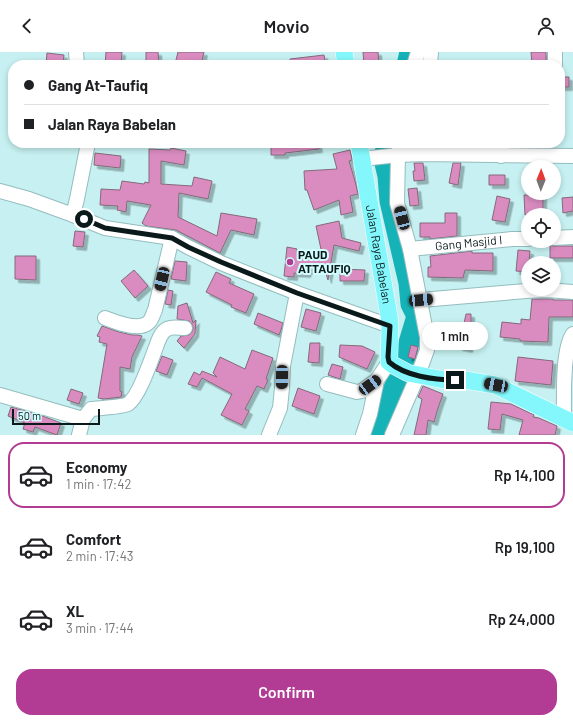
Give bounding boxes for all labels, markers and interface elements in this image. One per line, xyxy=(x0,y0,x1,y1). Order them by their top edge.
icon: back xyxy=(16,15,38,37)
text: Movio xyxy=(263,15,310,37)
icon: person xyxy=(535,15,557,37)
text: Gang At-Taufiq xyxy=(48,76,148,94)
text: Jalan Raya Babelan xyxy=(48,115,176,133)
north arrow xyxy=(521,160,561,200)
map controls xyxy=(521,160,561,296)
street label: Jalan Raya Babelan xyxy=(364,204,395,305)
car xyxy=(393,205,411,231)
button: locate xyxy=(521,208,561,248)
route start xyxy=(75,210,93,228)
street label: Gang Masjid I xyxy=(434,232,503,252)
place label: PAUD ATTAUFIQ xyxy=(298,247,351,275)
button: layers xyxy=(521,256,561,296)
marker: PAUD ATTAUFIQ xyxy=(285,257,295,267)
car xyxy=(153,266,171,292)
car xyxy=(409,293,433,307)
callout: 1 min xyxy=(422,322,488,350)
text: 1 min xyxy=(441,328,469,344)
car xyxy=(276,365,288,389)
route end xyxy=(446,371,464,389)
car xyxy=(357,373,383,397)
car xyxy=(483,377,509,393)
scale bar xyxy=(12,407,100,426)
text: 50 m xyxy=(18,409,41,422)
icon: car xyxy=(18,457,54,493)
text: Economy xyxy=(66,458,127,476)
text: Rp 14,100 xyxy=(494,466,555,484)
text: 1 min · 17:42 xyxy=(66,476,131,492)
icon: car xyxy=(18,529,54,565)
text: Comfort xyxy=(66,530,121,548)
text: Rp 19,100 xyxy=(495,538,555,556)
text: 2 min · 17:43 xyxy=(66,548,134,564)
icon: car xyxy=(18,601,54,637)
text: XL xyxy=(66,602,84,620)
text: Rp 24,000 xyxy=(488,610,555,628)
text: 3 min · 17:44 xyxy=(66,620,134,636)
button: Confirm xyxy=(16,669,557,715)

